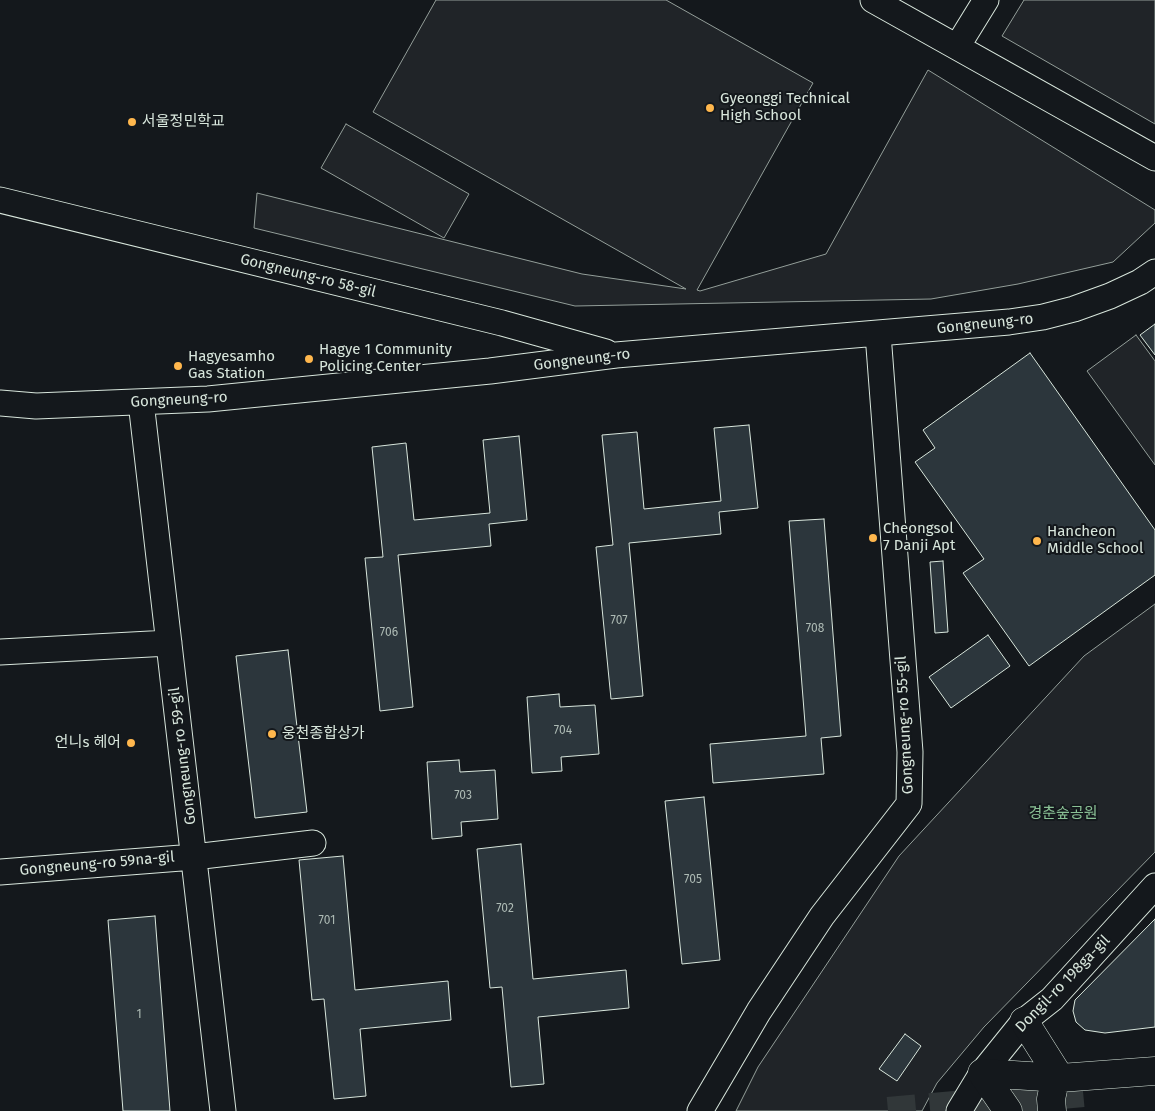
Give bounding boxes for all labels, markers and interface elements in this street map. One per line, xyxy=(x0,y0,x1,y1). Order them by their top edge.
place label: Gyeonggi Technical High School xyxy=(720,90,850,125)
marker: Gyeonggi Technical High School xyxy=(704,102,716,114)
place label: 서울정민학교 xyxy=(142,113,225,131)
marker: 서울정민학교 xyxy=(126,116,138,128)
street label: Gongneung-ro 58-gil xyxy=(238,250,378,302)
street label: Gongneung-ro xyxy=(936,310,1034,338)
place label: Hagye 1 Community Policing Center xyxy=(319,341,452,376)
street label: Gongneung-ro xyxy=(533,345,631,375)
place label: Hagyesamho Gas Station xyxy=(188,348,275,383)
marker: Hagye 1 Community Policing Center xyxy=(303,353,315,365)
marker: Hagyesamho Gas Station xyxy=(172,360,184,372)
street label: Gongneung-ro xyxy=(130,388,228,412)
place label: Cheongsol 7 Danji Apt xyxy=(883,520,955,555)
place label: Hancheon Middle School xyxy=(1047,523,1143,558)
marker: Cheongsol 7 Danji Apt xyxy=(867,532,879,544)
marker: Hancheon Middle School xyxy=(1031,535,1043,547)
house number: 707 xyxy=(611,614,627,628)
house number: 708 xyxy=(806,622,824,636)
house number: 706 xyxy=(380,626,398,640)
street label: Gongneung-ro 55-gil xyxy=(892,655,918,795)
street label: Gongneung-ro 59-gil xyxy=(166,686,200,826)
house number: 704 xyxy=(554,724,572,738)
place label: 웅천종합상가 xyxy=(282,725,365,743)
marker: 웅천종합상가 xyxy=(266,728,278,740)
place label: 언니s 헤어 xyxy=(55,734,121,752)
marker: 언니s 헤어 xyxy=(125,737,137,749)
house number: 703 xyxy=(454,789,472,803)
park label: 경춘숲공원 xyxy=(1029,805,1097,823)
street label: Gongneung-ro 59na-gil xyxy=(19,848,175,880)
house number: 705 xyxy=(684,873,702,887)
house number: 702 xyxy=(496,902,514,916)
house number: 701 xyxy=(319,914,335,928)
street label: Dongil-ro 198ga-gil xyxy=(1012,932,1114,1036)
house number: 1 xyxy=(136,1008,142,1022)

